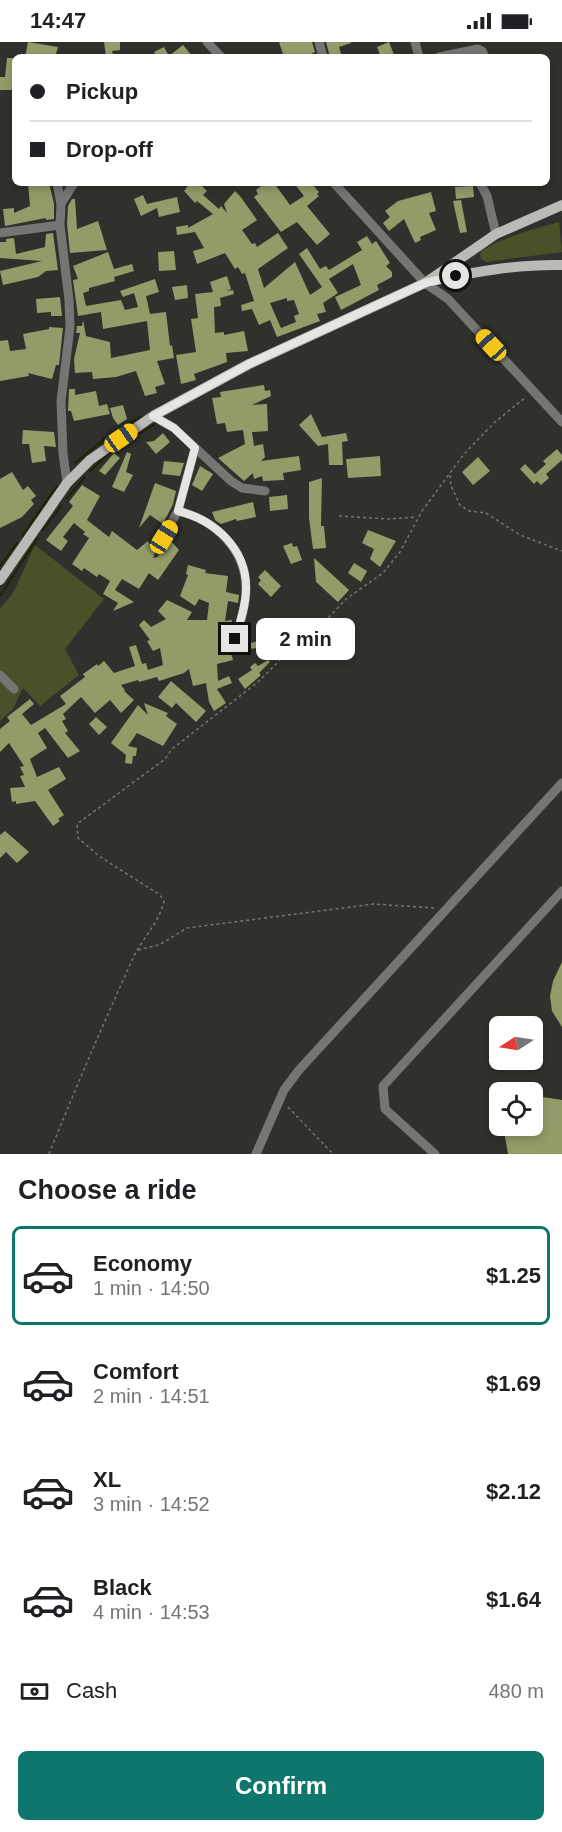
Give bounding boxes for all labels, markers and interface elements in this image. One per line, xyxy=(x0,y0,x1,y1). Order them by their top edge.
text: 14:47 xyxy=(30,8,86,33)
text: Pickup xyxy=(66,79,138,104)
text: Drop-off xyxy=(66,137,153,162)
route start xyxy=(442,262,469,289)
car xyxy=(472,326,510,364)
car xyxy=(101,420,141,456)
car xyxy=(147,517,181,557)
callout: 2 min xyxy=(256,618,355,660)
route end xyxy=(221,625,248,652)
text: 2 min xyxy=(279,628,332,650)
north arrow xyxy=(489,1016,543,1070)
map controls xyxy=(489,1016,543,1136)
button: locate xyxy=(489,1082,543,1136)
text: Choose a ride xyxy=(18,1175,197,1205)
icon: car xyxy=(21,1249,75,1303)
text: Economy xyxy=(93,1251,192,1276)
text: $1.25 xyxy=(486,1263,541,1288)
text: 1 min · 14:50 xyxy=(93,1277,210,1299)
icon: car xyxy=(21,1357,75,1411)
text: Comfort xyxy=(93,1359,179,1384)
text: $1.69 xyxy=(486,1371,541,1396)
text: 2 min · 14:51 xyxy=(93,1385,210,1407)
icon: car xyxy=(21,1465,75,1519)
text: XL xyxy=(93,1467,121,1492)
text: $2.12 xyxy=(486,1479,541,1504)
text: 3 min · 14:52 xyxy=(93,1493,210,1515)
icon: car xyxy=(21,1573,75,1627)
text: Black xyxy=(93,1575,152,1600)
text: $1.64 xyxy=(486,1587,541,1612)
text: 4 min · 14:53 xyxy=(93,1601,210,1623)
icon: cash xyxy=(18,1675,51,1708)
text: Cash xyxy=(66,1678,117,1703)
text: 480 m xyxy=(488,1680,544,1702)
button: Confirm xyxy=(18,1751,544,1820)

